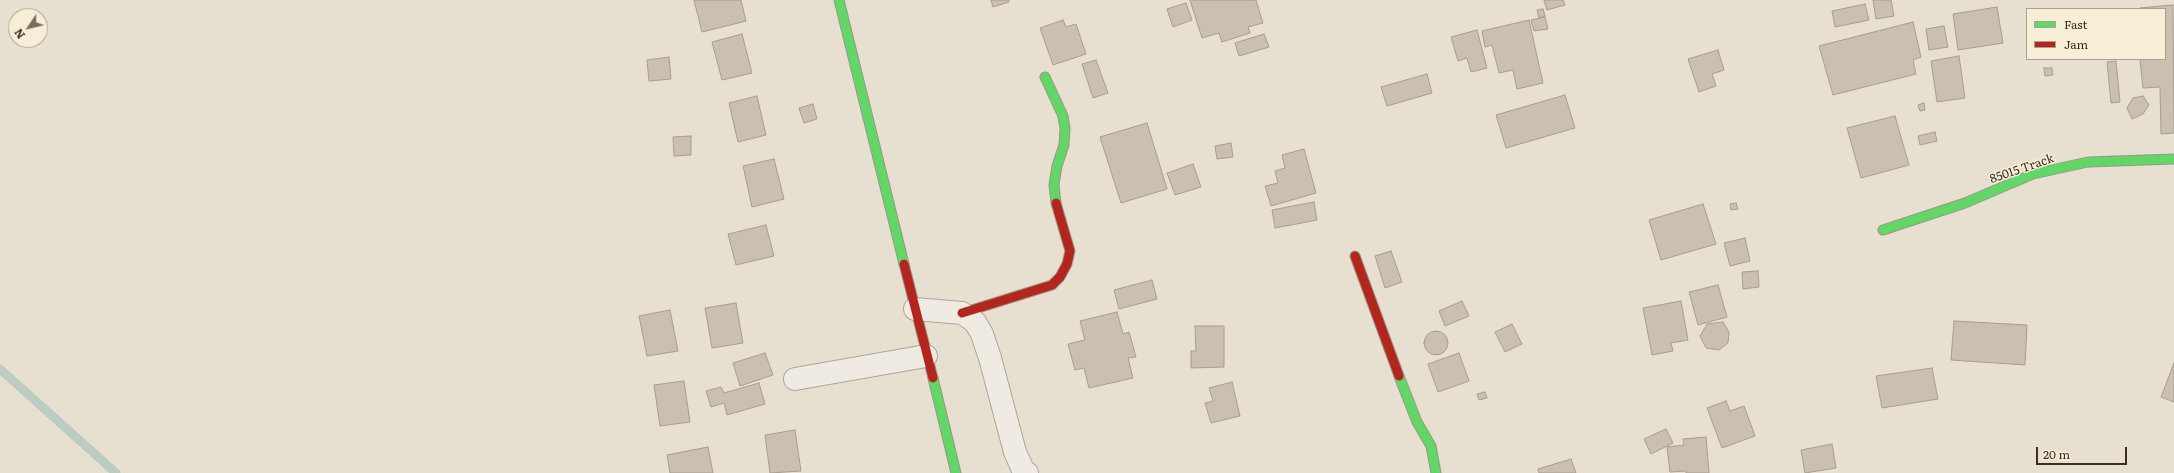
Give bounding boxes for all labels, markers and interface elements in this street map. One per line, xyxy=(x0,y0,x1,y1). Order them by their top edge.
north arrow xyxy=(8,8,48,48)
legend xyxy=(2026,8,2166,60)
text: Fast xyxy=(2064,15,2087,33)
text: N xyxy=(10,26,28,43)
text: Jam xyxy=(2064,35,2088,53)
street label: 85015 Track xyxy=(1988,151,2056,187)
scale bar xyxy=(2038,439,2129,465)
text: 20 m xyxy=(2043,445,2070,463)

